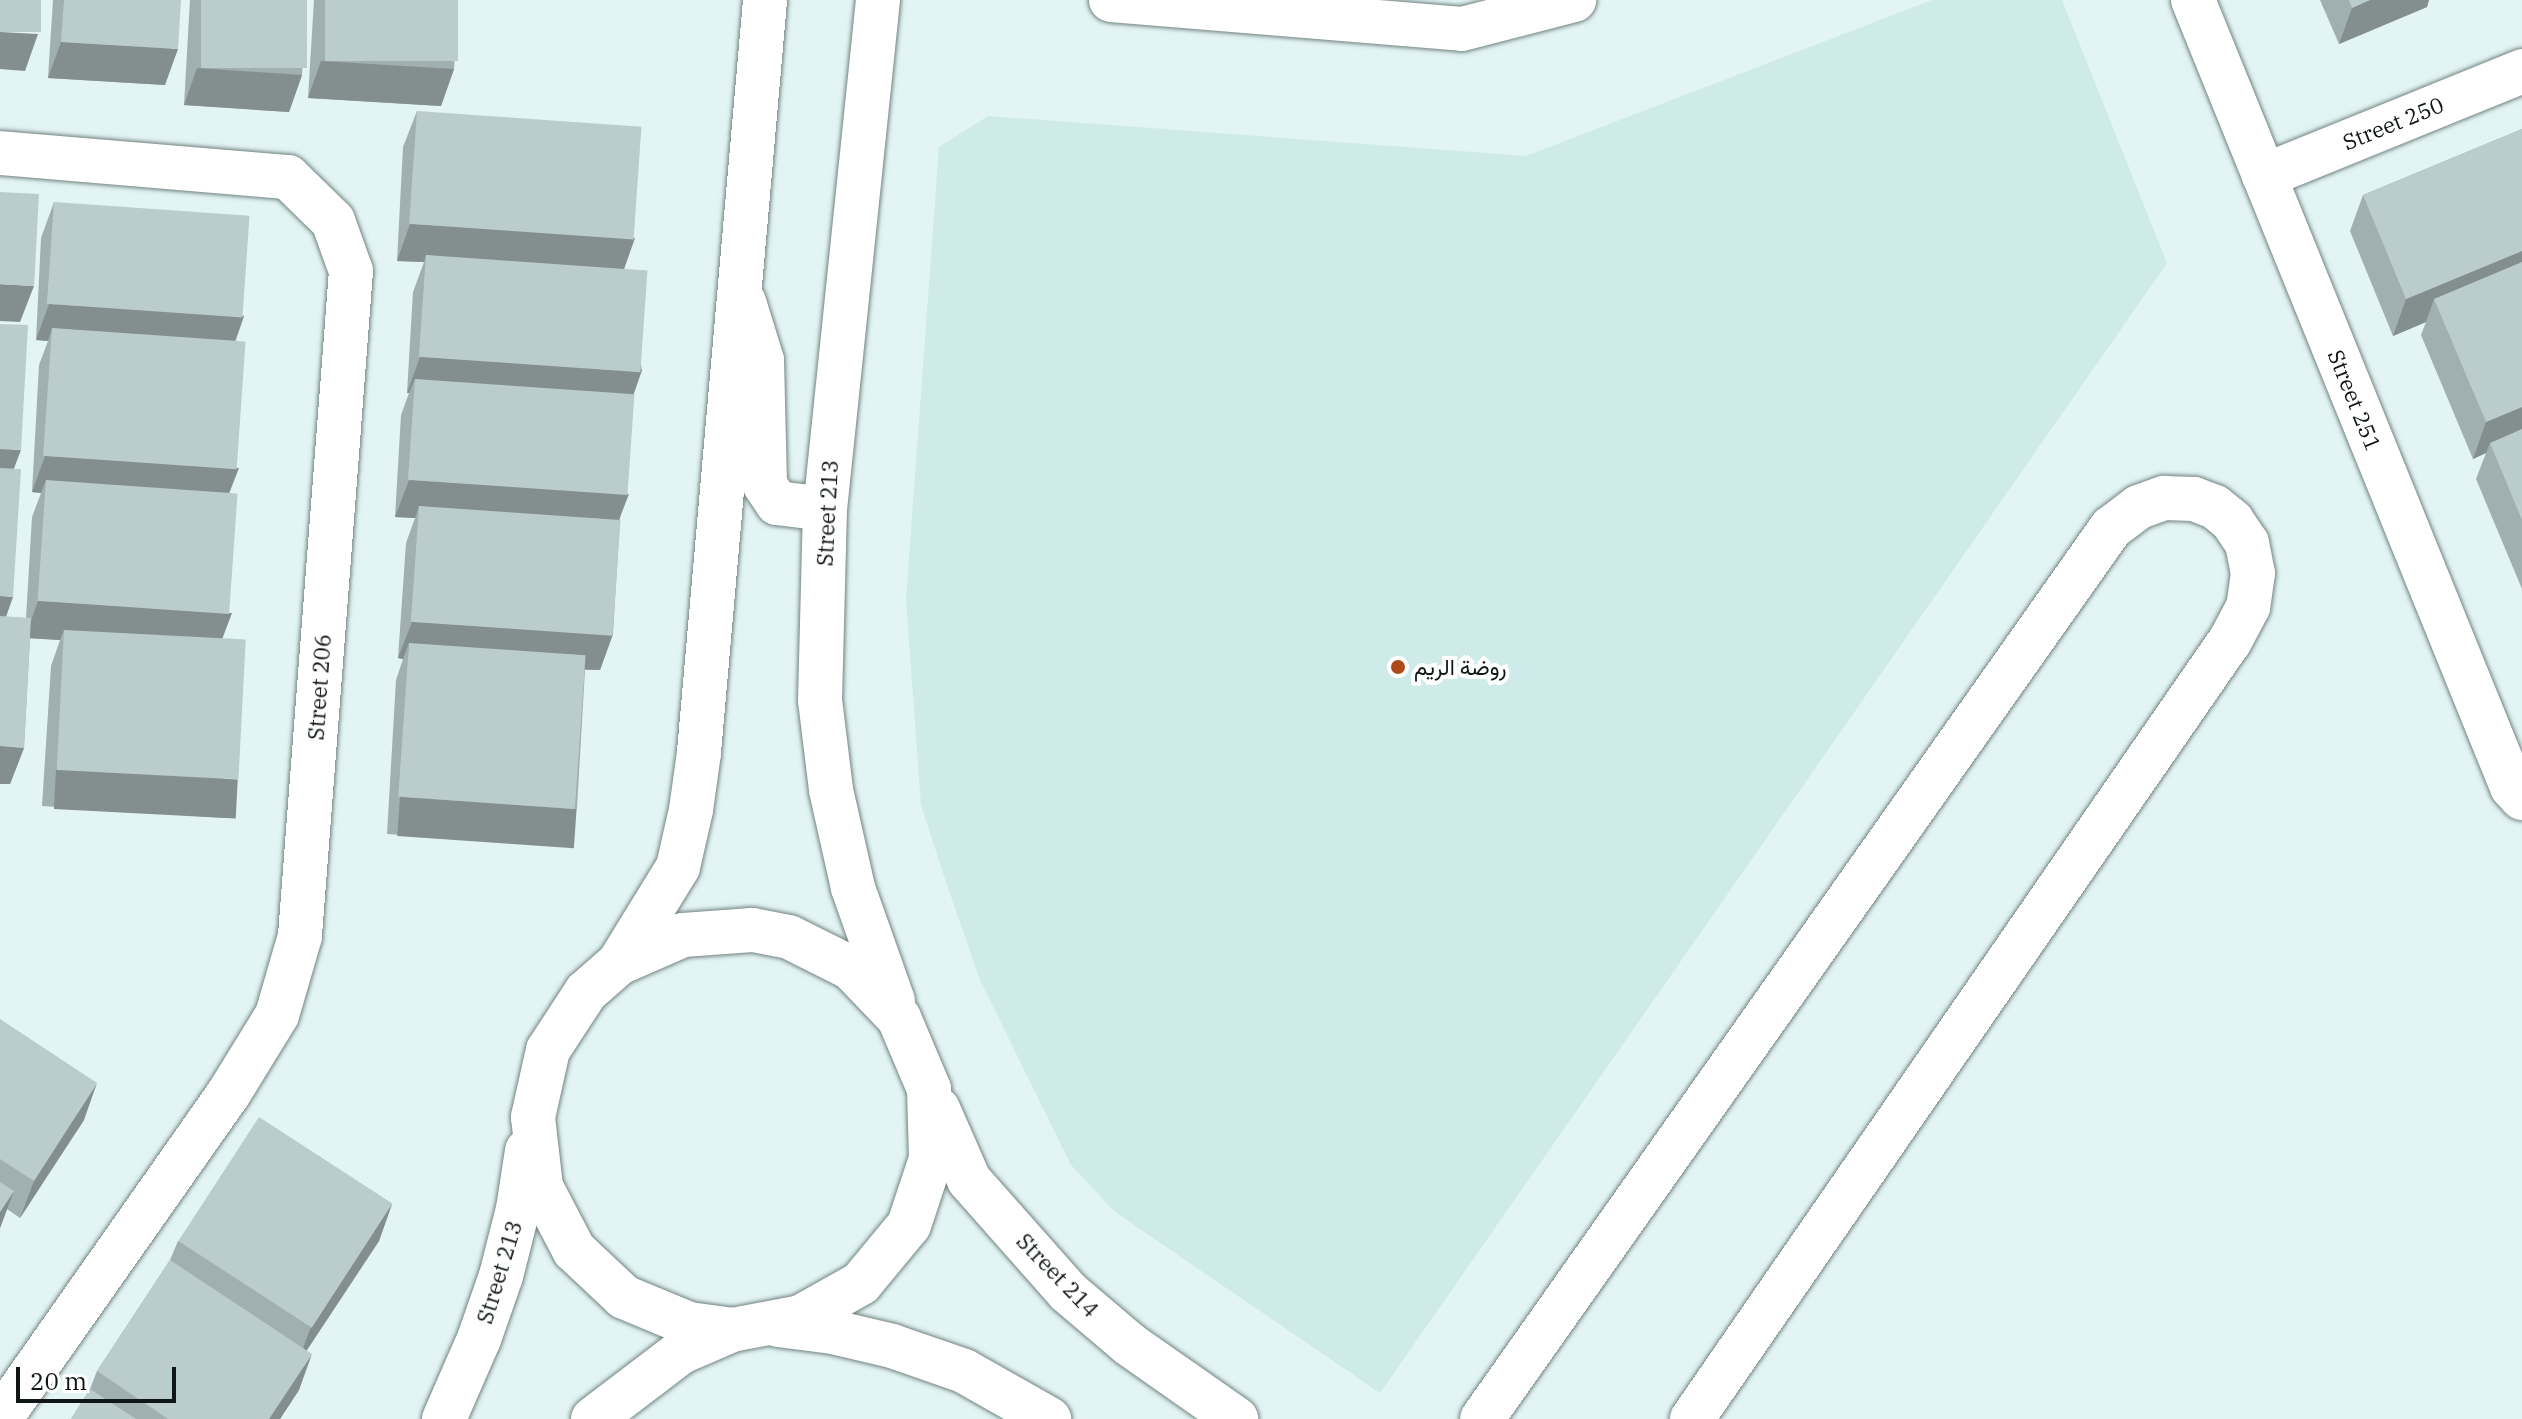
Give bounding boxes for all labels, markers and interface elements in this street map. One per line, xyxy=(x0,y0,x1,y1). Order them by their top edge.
street label: Street 250 xyxy=(2339,91,2447,155)
street label: Street 251 xyxy=(2323,346,2387,454)
street label: Street 213 xyxy=(811,459,843,567)
street label: Street 206 xyxy=(302,633,336,741)
place label: روضة الريم xyxy=(1414,654,1507,680)
marker: روضة الريم xyxy=(1389,658,1407,676)
street label: Street 213 xyxy=(471,1217,527,1327)
street label: Street 214 xyxy=(1012,1228,1104,1322)
scale bar xyxy=(20,1351,180,1401)
text: 20 m xyxy=(30,1365,87,1397)

